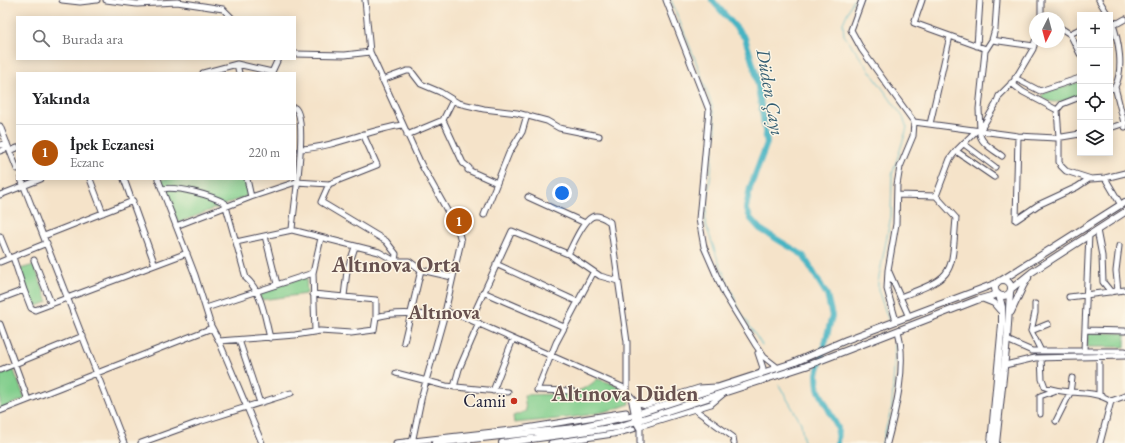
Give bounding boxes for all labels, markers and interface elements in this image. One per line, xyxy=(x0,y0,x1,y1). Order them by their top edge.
north arrow xyxy=(1029,12,1065,48)
map controls xyxy=(1077,12,1113,156)
button: + xyxy=(1077,12,1113,48)
search box xyxy=(16,16,296,60)
icon: search xyxy=(30,27,52,49)
text: Burada ara xyxy=(62,29,123,48)
water label: Düden Çayı xyxy=(750,46,790,138)
button: − xyxy=(1077,48,1113,84)
button: locate xyxy=(1077,84,1113,120)
text: Yakında xyxy=(32,87,90,109)
button: layers xyxy=(1077,120,1113,156)
text: İpek Eczanesi xyxy=(70,135,154,154)
text: 1 xyxy=(42,144,48,161)
text: 220 m xyxy=(249,144,280,161)
text: Eczane xyxy=(70,154,104,171)
your location xyxy=(552,183,572,203)
pin: 1 xyxy=(446,206,472,236)
district label: Altınova Orta xyxy=(331,250,461,279)
district label: Altınova xyxy=(407,299,480,325)
district label: Altınova Düden xyxy=(550,379,699,408)
place label: Camii xyxy=(463,389,507,412)
marker: Camii xyxy=(509,396,519,406)

